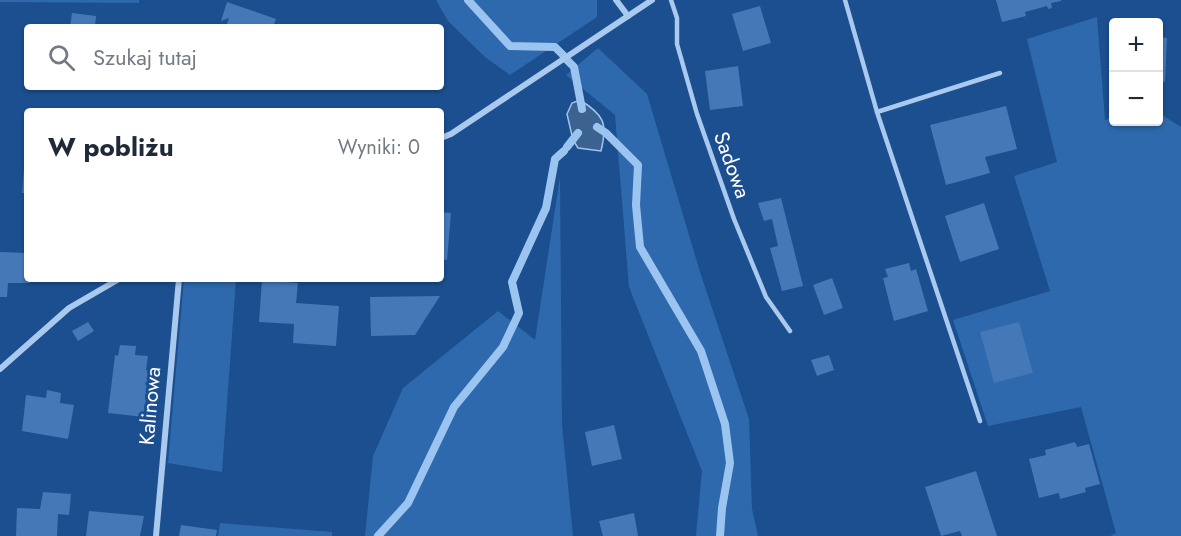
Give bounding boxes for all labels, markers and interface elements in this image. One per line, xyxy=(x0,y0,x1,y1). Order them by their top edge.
map controls xyxy=(1109,18,1163,126)
button: + xyxy=(1109,18,1163,72)
search box xyxy=(24,24,444,90)
icon: search xyxy=(45,41,78,74)
text: Szukaj tutaj xyxy=(93,41,197,73)
button: − xyxy=(1109,72,1163,126)
street label: Sadowa xyxy=(706,127,758,203)
text: W pobliżu xyxy=(48,128,174,166)
text: Wyniki: 0 xyxy=(338,133,420,162)
street label: Kalinowa xyxy=(132,365,168,447)

